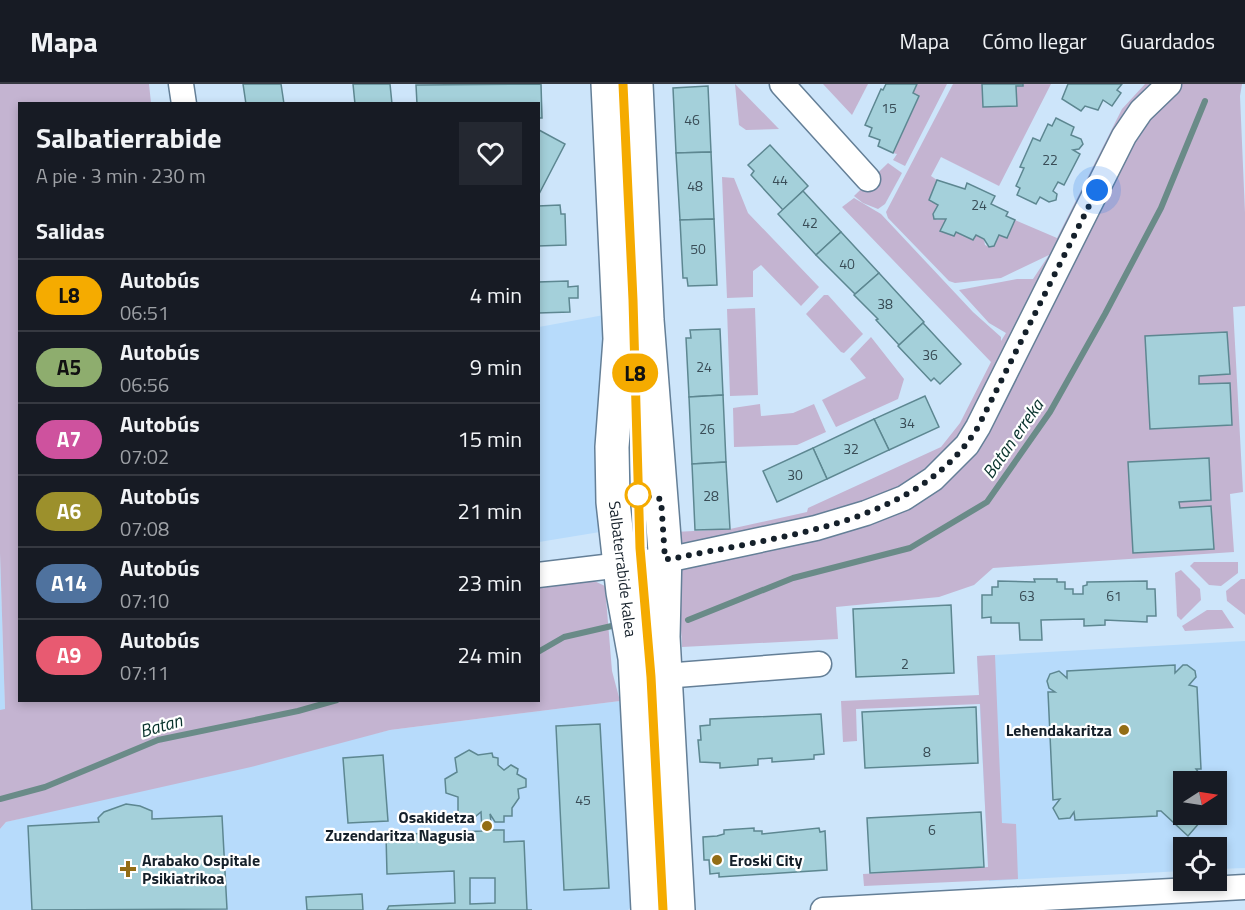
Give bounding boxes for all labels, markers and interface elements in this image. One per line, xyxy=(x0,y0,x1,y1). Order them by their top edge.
text: Mapa xyxy=(30,20,98,63)
text: Mapa xyxy=(900,25,949,57)
text: Cómo llegar xyxy=(982,25,1087,57)
text: Guardados xyxy=(1120,25,1215,57)
house number: 15 xyxy=(881,97,897,118)
house number: 46 xyxy=(684,109,700,130)
text: Salbatierrabide xyxy=(36,116,222,159)
button: heart xyxy=(459,122,522,185)
house number: 22 xyxy=(1042,149,1058,170)
text: A pie · 3 min · 230 m xyxy=(36,160,206,191)
house number: 44 xyxy=(772,169,788,190)
house number: 48 xyxy=(687,175,703,196)
your location xyxy=(1082,175,1112,205)
house number: 24 xyxy=(971,194,987,215)
house number: 42 xyxy=(802,212,818,233)
text: Salidas xyxy=(36,214,105,248)
house number: 50 xyxy=(690,238,706,259)
house number: 40 xyxy=(839,253,855,274)
text: Autobús xyxy=(120,263,200,297)
text: 4 min xyxy=(470,278,522,312)
text: L8 xyxy=(58,279,80,311)
house number: 38 xyxy=(877,293,893,314)
text: 06:51 xyxy=(120,297,169,328)
text: Autobús xyxy=(120,335,200,369)
house number: 36 xyxy=(922,344,938,365)
text: 9 min xyxy=(470,350,522,384)
text: A5 xyxy=(57,351,81,383)
line badge: L8 xyxy=(608,354,662,392)
house number: 24 xyxy=(696,356,712,377)
text: L8 xyxy=(624,357,646,389)
text: 06:56 xyxy=(120,369,169,400)
water label: Batan erreka xyxy=(975,393,1050,484)
text: Autobús xyxy=(120,407,200,441)
house number: 34 xyxy=(899,412,915,433)
house number: 26 xyxy=(699,418,715,439)
text: 15 min xyxy=(457,422,522,456)
text: A7 xyxy=(57,423,81,455)
house number: 32 xyxy=(843,438,859,459)
text: 07:02 xyxy=(120,441,169,472)
house number: 30 xyxy=(787,464,803,485)
text: Autobús xyxy=(120,479,200,513)
unlabelled marker xyxy=(625,482,651,508)
house number: 28 xyxy=(703,485,719,506)
text: 21 min xyxy=(457,494,522,528)
text: A6 xyxy=(57,495,81,527)
street label: Salbaterrabide kalea xyxy=(603,500,643,638)
text: 07:08 xyxy=(120,513,169,544)
text: Autobús xyxy=(120,551,200,585)
text: 23 min xyxy=(457,566,522,600)
text: A14 xyxy=(51,567,87,599)
text: 07:10 xyxy=(120,585,169,616)
house number: 63 xyxy=(1019,585,1035,606)
house number: 61 xyxy=(1106,585,1122,606)
text: Autobús xyxy=(120,623,200,657)
text: 24 min xyxy=(457,638,522,672)
text: A9 xyxy=(57,639,81,671)
house number: 2 xyxy=(901,653,909,674)
text: 07:11 xyxy=(120,657,169,688)
water label: Batan xyxy=(136,706,186,744)
place label: Lehendakaritza xyxy=(1006,718,1112,742)
marker: Lehendakaritza xyxy=(1117,723,1131,737)
house number: 8 xyxy=(923,741,931,762)
north arrow xyxy=(1173,771,1227,825)
map controls xyxy=(1173,771,1227,891)
house number: 45 xyxy=(575,789,591,810)
place label: Osakidetza Zuzendaritza Nagusia xyxy=(325,805,475,847)
marker: Osakidetza Zuzendaritza Nagusia xyxy=(480,819,494,833)
house number: 6 xyxy=(928,819,936,840)
button: locate xyxy=(1173,837,1227,891)
place label: Arabako Ospitale Psikiatrikoa xyxy=(142,848,260,890)
place label: Eroski City xyxy=(729,848,802,872)
marker: Eroski City xyxy=(710,853,724,867)
marker: Arabako Ospitale Psikiatrikoa xyxy=(119,860,137,878)

